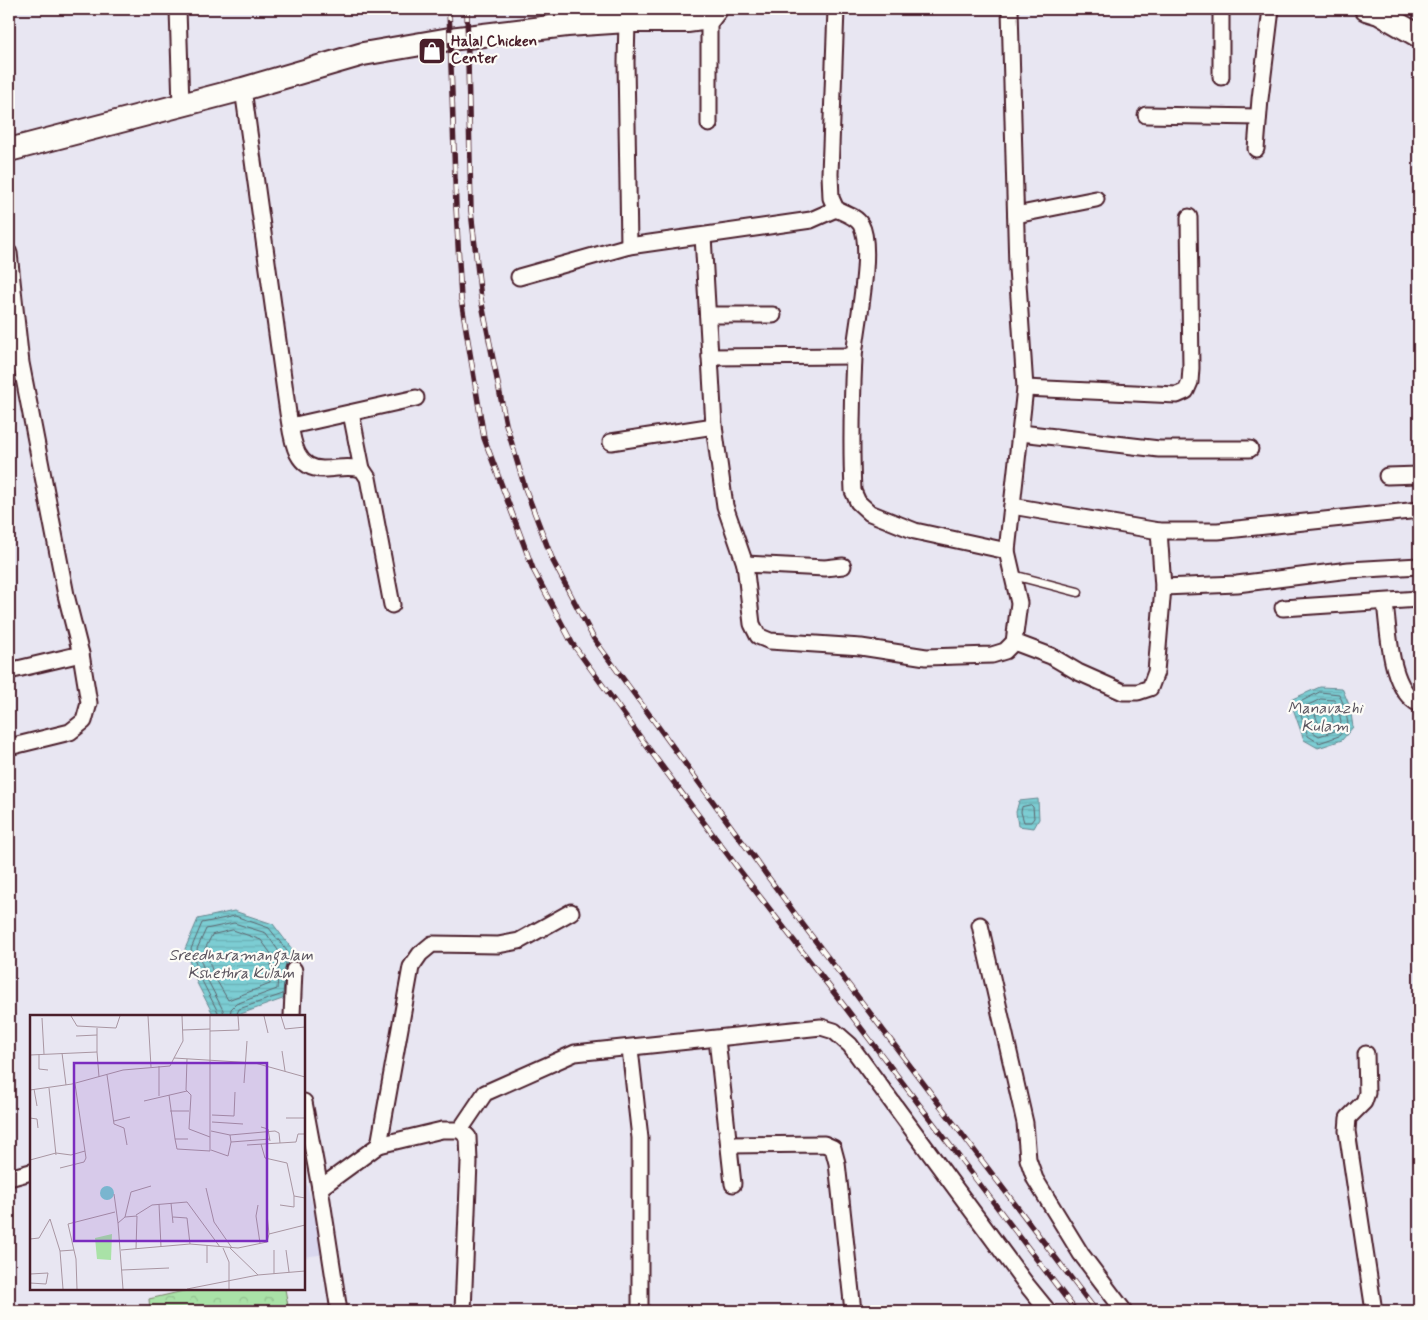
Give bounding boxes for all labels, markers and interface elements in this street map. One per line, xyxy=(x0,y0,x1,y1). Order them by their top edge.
place label: Halal Chicken Center xyxy=(451,32,537,69)
shop icon: Halal Chicken Center xyxy=(417,36,447,66)
water label: Manavazhi Kulam xyxy=(1288,698,1364,737)
water label: Sreedharamangalam Kshethra Kulam xyxy=(169,945,314,984)
inset map xyxy=(30,1015,305,1290)

